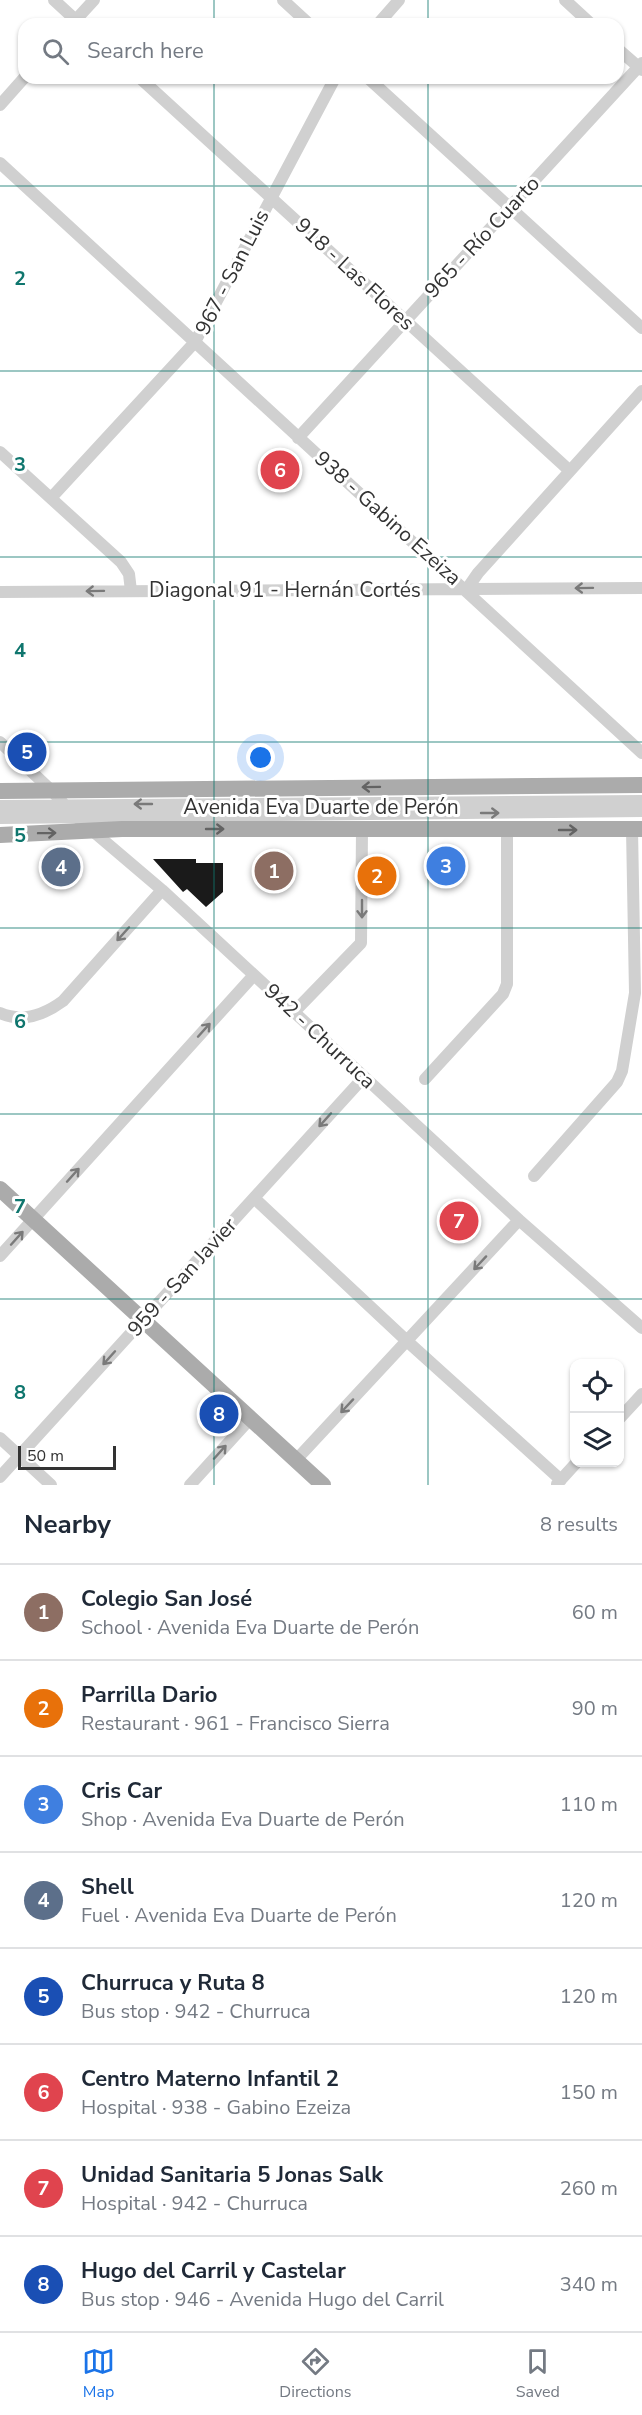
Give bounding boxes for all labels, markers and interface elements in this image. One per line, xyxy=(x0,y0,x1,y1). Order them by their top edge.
search box xyxy=(18,18,624,84)
icon: search xyxy=(39,35,72,68)
text: Search here xyxy=(87,36,204,66)
street label: 965 - Río Cuarto xyxy=(418,170,546,304)
street label: 967 - San Luis xyxy=(188,205,276,339)
street label: 918 - Las Flores xyxy=(289,211,421,337)
text: 2 xyxy=(14,265,26,292)
street label: 938 - Gabino Ezeiza xyxy=(309,445,467,591)
pin: 6 xyxy=(260,448,300,492)
text: 3 xyxy=(14,451,26,478)
street label: Diagonal 91 - Hernán Cortés xyxy=(149,576,421,604)
one-way arrow xyxy=(574,583,594,594)
one-way arrow xyxy=(85,585,105,597)
text: 4 xyxy=(14,637,26,664)
pin: 5 xyxy=(8,730,46,774)
your location xyxy=(246,743,275,772)
one-way arrow xyxy=(362,781,382,793)
street label: Avenida Eva Duarte de Perón xyxy=(183,793,459,821)
one-way arrow xyxy=(133,798,153,810)
one-way arrow xyxy=(480,807,500,819)
text: 5 xyxy=(14,822,26,849)
one-way arrow xyxy=(204,823,224,835)
one-way arrow xyxy=(557,824,577,836)
one-way arrow xyxy=(36,828,56,839)
pin: 4 xyxy=(42,844,80,890)
pin: 3 xyxy=(426,844,466,888)
pin: 1 xyxy=(254,848,294,894)
pin: 2 xyxy=(358,854,397,898)
one-way arrow xyxy=(356,899,368,919)
one-way arrow xyxy=(116,926,130,941)
street label: 942 - Churruca xyxy=(258,977,382,1095)
text: 6 xyxy=(14,1008,26,1035)
one-way arrow xyxy=(197,1023,211,1038)
one-way arrow xyxy=(318,1113,332,1128)
one-way arrow xyxy=(66,1168,80,1183)
text: 7 xyxy=(14,1193,26,1220)
pin: 7 xyxy=(440,1198,478,1244)
street label: 959 - San Javier xyxy=(121,1211,243,1343)
one-way arrow xyxy=(10,1230,24,1245)
one-way arrow xyxy=(473,1255,487,1270)
one-way arrow xyxy=(102,1350,116,1365)
map controls xyxy=(570,1359,624,1467)
button: locate xyxy=(570,1359,624,1413)
text: 8 xyxy=(14,1379,26,1406)
pin: 8 xyxy=(200,1392,238,1436)
one-way arrow xyxy=(340,1398,354,1413)
button: layers xyxy=(570,1413,624,1467)
scale bar xyxy=(18,1443,116,1470)
text: 50 m xyxy=(27,1445,64,1467)
one-way arrow xyxy=(213,1445,227,1460)
text: Nearby xyxy=(24,1507,111,1542)
text: 8 results xyxy=(540,1511,618,1538)
text: Colegio San José xyxy=(81,1584,252,1614)
text: 1 xyxy=(38,1599,50,1626)
text: 60 m xyxy=(572,1599,618,1626)
text: School · Avenida Eva Duarte de Perón xyxy=(81,1614,419,1641)
text: Parrilla Dario xyxy=(81,1680,217,1710)
text: 2 xyxy=(38,1695,50,1722)
text: 90 m xyxy=(572,1695,618,1722)
text: Restaurant · 961 - Francisco Sierra xyxy=(81,1710,390,1737)
text: Cris Car xyxy=(81,1776,162,1806)
text: 3 xyxy=(38,1791,50,1818)
text: 110 m xyxy=(560,1791,618,1818)
text: Shop · Avenida Eva Duarte de Perón xyxy=(81,1806,405,1833)
text: Shell xyxy=(81,1872,134,1902)
text: 4 xyxy=(38,1887,50,1914)
text: 120 m xyxy=(560,1887,618,1914)
text: Fuel · Avenida Eva Duarte de Perón xyxy=(81,1902,397,1929)
text: Churruca y Ruta 8 xyxy=(81,1968,265,1998)
text: 5 xyxy=(38,1983,50,2010)
text: 120 m xyxy=(560,1983,618,2010)
text: Bus stop · 942 - Churruca xyxy=(81,1998,311,2025)
text: Centro Materno Infantil 2 xyxy=(81,2064,339,2094)
text: 6 xyxy=(38,2079,50,2106)
text: 150 m xyxy=(560,2079,618,2106)
text: Hospital · 938 - Gabino Ezeiza xyxy=(81,2094,351,2121)
text: Unidad Sanitaria 5 Jonas Salk xyxy=(81,2160,383,2190)
text: 7 xyxy=(38,2175,50,2202)
text: 260 m xyxy=(560,2175,618,2202)
text: Hospital · 942 - Churruca xyxy=(81,2190,308,2217)
text: Hugo del Carril y Castelar xyxy=(81,2256,346,2286)
text: 8 xyxy=(38,2271,50,2298)
text: 340 m xyxy=(560,2271,618,2298)
text: Bus stop · 946 - Avenida Hugo del Carril xyxy=(81,2286,444,2313)
tab: Map xyxy=(82,2345,115,2403)
tab: Directions xyxy=(279,2345,351,2403)
tab: Saved xyxy=(516,2345,560,2403)

